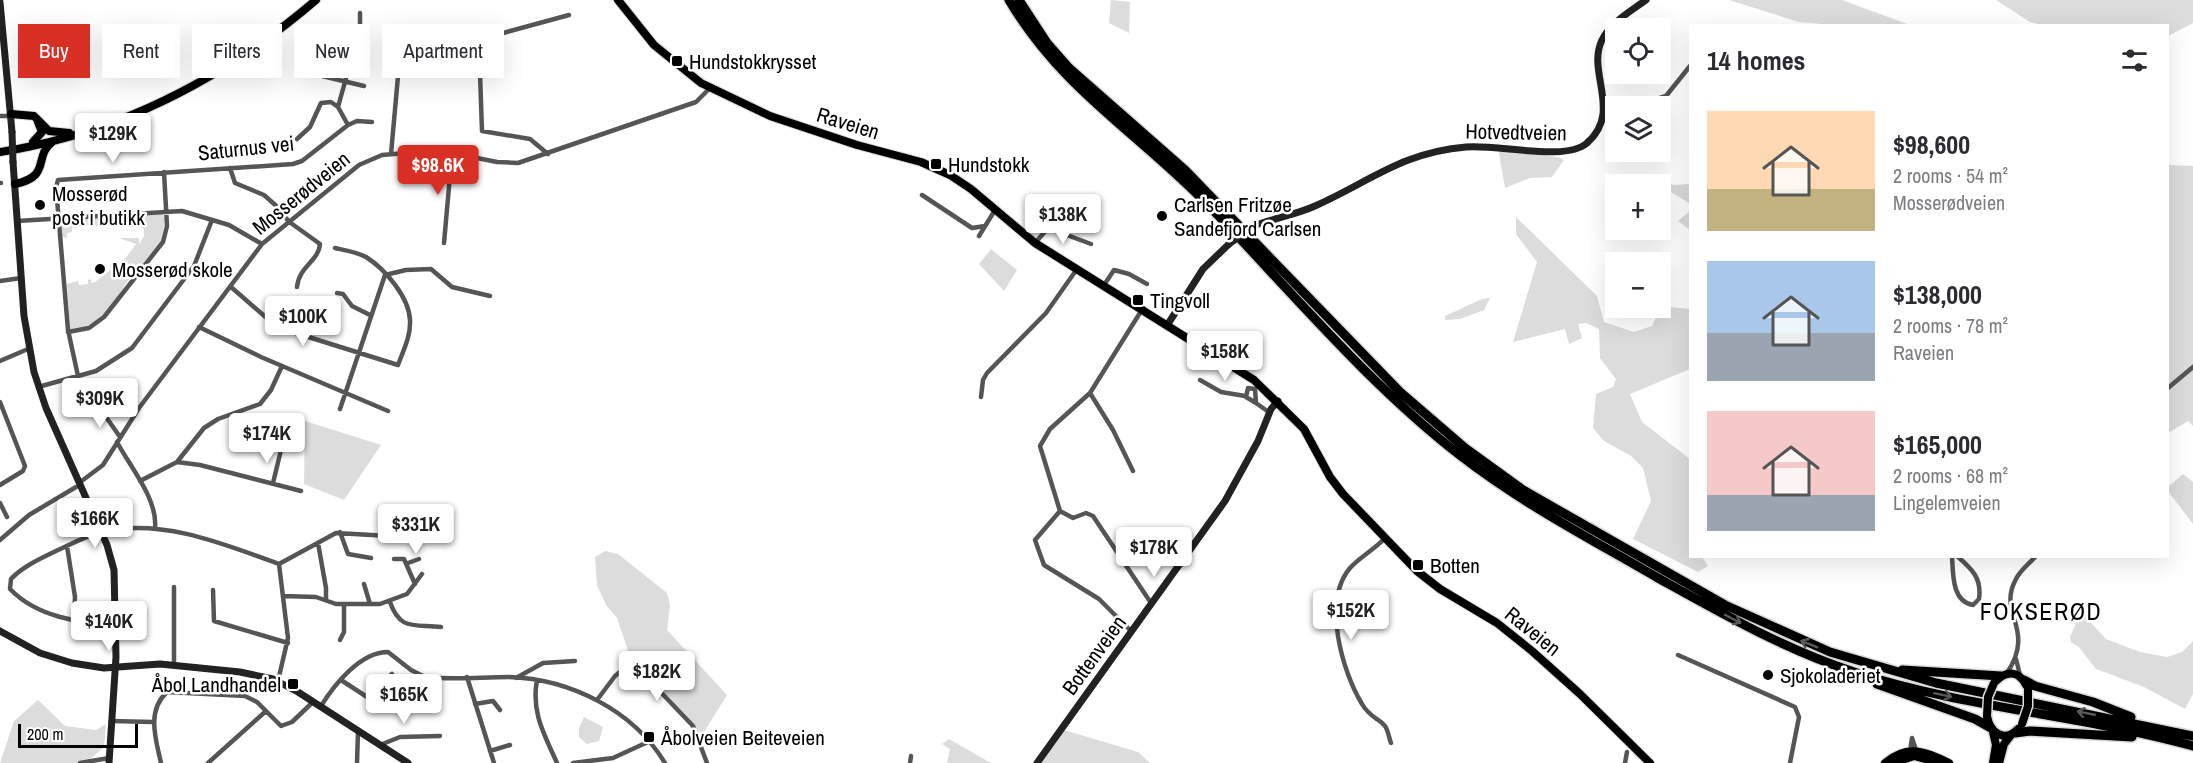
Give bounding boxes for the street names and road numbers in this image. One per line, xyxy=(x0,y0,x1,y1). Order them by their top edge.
street label: Raveien xyxy=(813,100,883,146)
street label: Hotvedtveien xyxy=(1465,117,1567,147)
street label: Saturnus vei xyxy=(196,129,296,167)
street label: Mosserødveien xyxy=(246,145,356,241)
street label: Raveien xyxy=(1499,600,1567,662)
street label: Bottenveien xyxy=(1055,609,1133,701)

